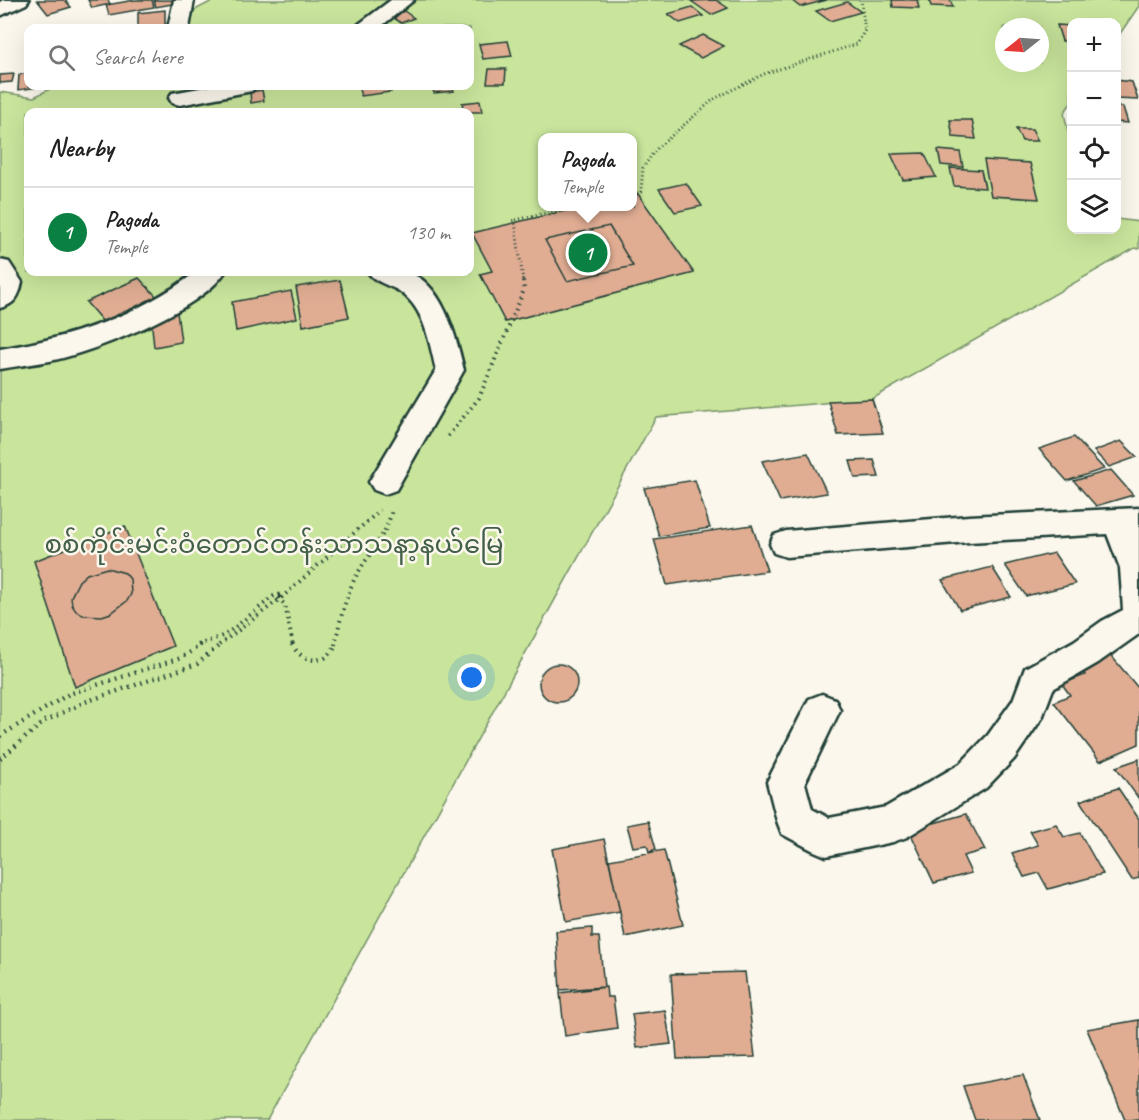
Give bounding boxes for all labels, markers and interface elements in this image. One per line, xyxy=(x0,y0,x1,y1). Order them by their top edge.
north arrow xyxy=(995,18,1049,72)
map controls xyxy=(1067,18,1121,234)
button: + xyxy=(1067,18,1121,72)
search box xyxy=(24,24,474,90)
icon: search xyxy=(45,41,78,74)
text: Search here xyxy=(93,43,183,71)
button: − xyxy=(1067,72,1121,126)
button: locate xyxy=(1067,126,1121,180)
text: Nearby xyxy=(48,131,113,164)
popup xyxy=(538,133,637,211)
text: Pagoda xyxy=(561,146,614,174)
text: Temple xyxy=(561,174,603,199)
button: layers xyxy=(1067,180,1121,234)
text: Pagoda xyxy=(105,206,158,234)
text: 1 xyxy=(63,220,72,245)
text: 130 m xyxy=(407,220,450,245)
pin: 1 xyxy=(568,230,608,276)
text: Temple xyxy=(105,234,148,259)
park label: စစ်ကိုင်းမင်းဝံတောင်တန်းသာသနာ့နယ်မြေ xyxy=(44,527,504,565)
your location xyxy=(457,663,486,692)

